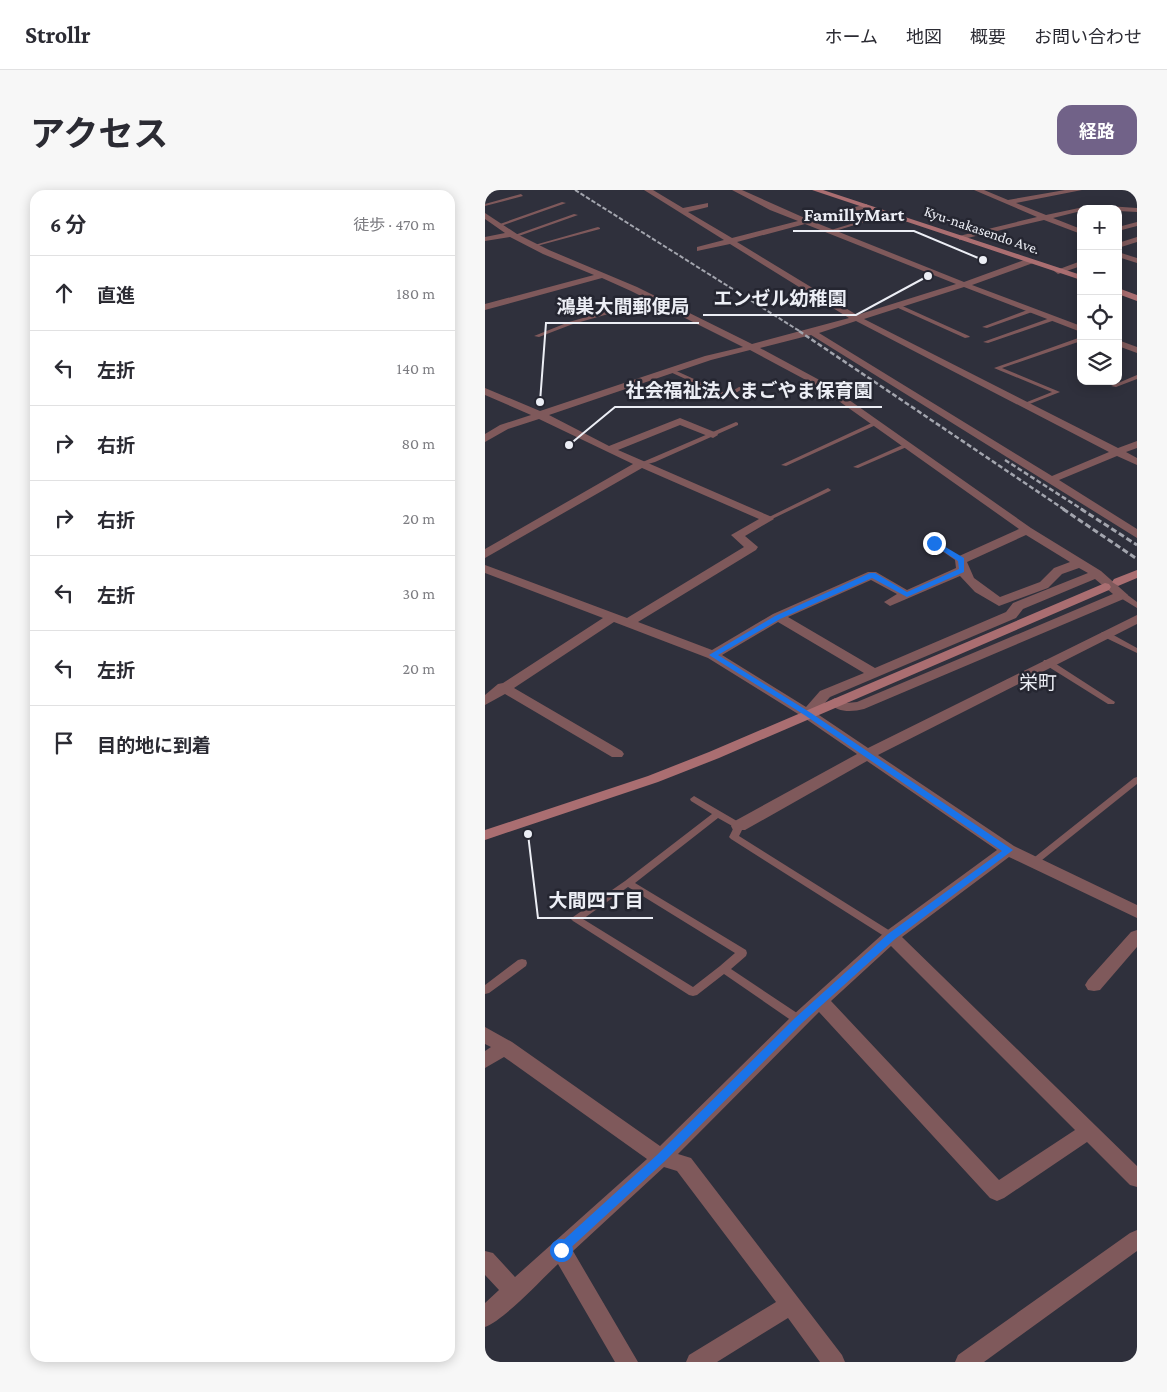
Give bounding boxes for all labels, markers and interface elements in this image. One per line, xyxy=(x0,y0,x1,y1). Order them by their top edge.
text: Strollr xyxy=(25,21,91,48)
text: ホーム xyxy=(825,27,878,47)
text: 地図 xyxy=(906,27,942,47)
text: 概要 xyxy=(970,27,1006,47)
text: お問い合わせ xyxy=(1034,27,1142,47)
button: 経路 xyxy=(1057,105,1137,155)
text: アクセス xyxy=(30,115,168,154)
callout: FamillyMart xyxy=(793,197,914,231)
street label: Kyu-nakasendo Ave. xyxy=(922,203,1042,258)
text: FamillyMart xyxy=(804,204,905,225)
map controls xyxy=(1077,205,1122,385)
button: + xyxy=(1077,205,1122,250)
text: 6 分 xyxy=(50,213,87,237)
text: 徒歩 · 470 m xyxy=(353,216,435,233)
button: − xyxy=(1077,250,1122,295)
icon: ahead xyxy=(50,279,78,307)
callout: エンゼル幼稚園 xyxy=(703,281,856,315)
text: 直進 xyxy=(97,285,135,306)
text: 180 m xyxy=(396,285,435,302)
text: エンゼル幼稚園 xyxy=(713,288,847,309)
callout: 鴻巣大間郵便局 xyxy=(546,289,699,323)
button: locate xyxy=(1077,295,1122,340)
text: 鴻巣大間郵便局 xyxy=(556,296,690,317)
button: layers xyxy=(1077,340,1122,385)
icon: left xyxy=(50,354,78,382)
text: 左折 xyxy=(97,360,135,381)
text: 140 m xyxy=(397,360,435,377)
callout: 社会福祉法人まごやま保育園 xyxy=(615,373,882,407)
text: 社会福祉法人まごやま保育園 xyxy=(625,380,873,401)
icon: right xyxy=(50,429,78,457)
text: 右折 xyxy=(97,435,135,456)
text: 80 m xyxy=(401,435,435,452)
icon: right xyxy=(50,504,78,532)
text: 右折 xyxy=(97,510,135,531)
text: 20 m xyxy=(402,510,435,527)
route end xyxy=(923,532,946,555)
icon: left xyxy=(50,579,78,607)
text: 左折 xyxy=(97,585,135,606)
text: 30 m xyxy=(403,585,435,602)
icon: left xyxy=(50,654,78,682)
text: 左折 xyxy=(97,660,135,681)
text: 20 m xyxy=(402,660,435,677)
district label: 栄町 xyxy=(1019,672,1057,693)
icon: arrive xyxy=(50,729,78,757)
text: 目的地に到着 xyxy=(97,735,211,756)
callout: 大間四丁目 xyxy=(538,884,653,918)
text: 大間四丁目 xyxy=(548,890,644,911)
route start xyxy=(550,1239,573,1262)

